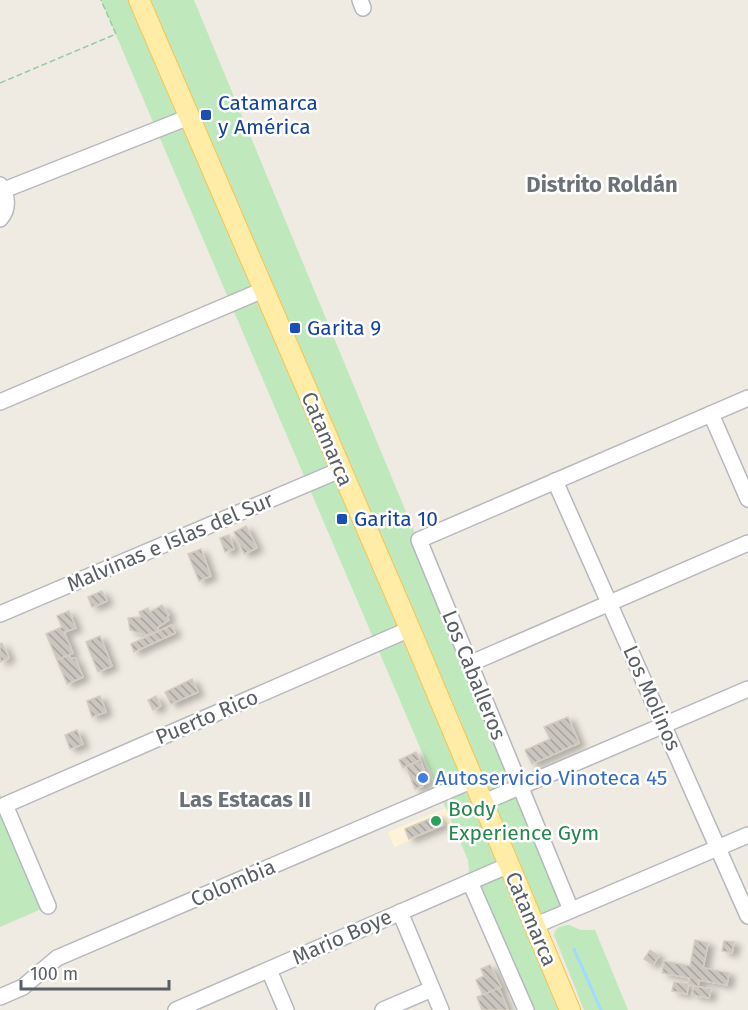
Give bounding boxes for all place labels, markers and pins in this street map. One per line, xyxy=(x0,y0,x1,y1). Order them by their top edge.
place label: Catamarca y América xyxy=(218,90,318,140)
marker: Catamarca y América xyxy=(199,108,213,122)
place label: Garita 9 xyxy=(307,315,381,341)
marker: Garita 9 xyxy=(288,321,302,335)
place label: Garita 10 xyxy=(354,506,438,532)
marker: Garita 10 xyxy=(335,512,349,526)
place label: Autoservicio Vinoteca 45 xyxy=(435,765,667,791)
marker: Autoservicio Vinoteca 45 xyxy=(416,771,430,785)
place label: Body Experience Gym xyxy=(448,796,599,846)
marker: Body Experience Gym xyxy=(429,814,443,828)

